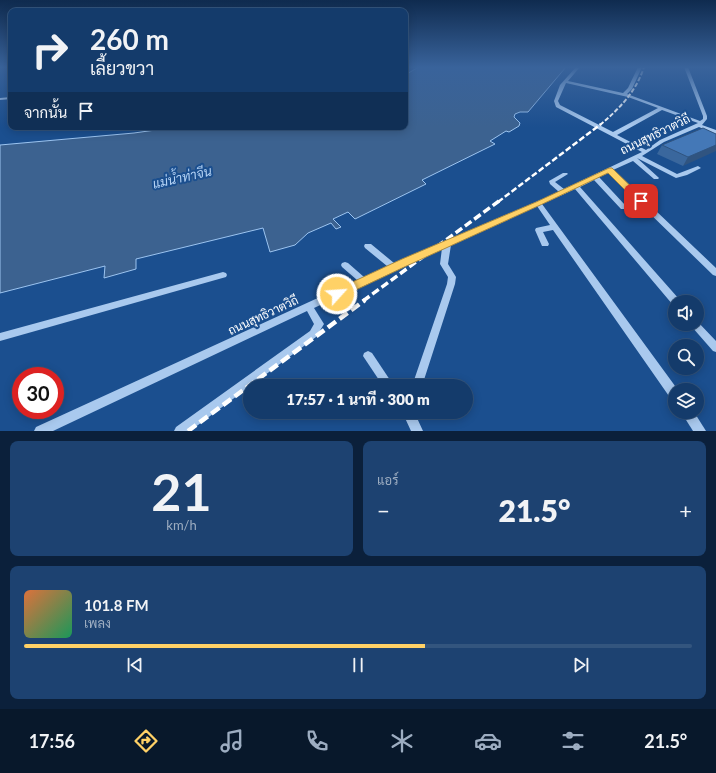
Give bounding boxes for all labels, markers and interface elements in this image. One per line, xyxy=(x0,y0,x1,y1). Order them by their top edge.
text: 260 m xyxy=(90,22,169,56)
icon: right xyxy=(24,24,76,76)
text: เลี้ยวขวา xyxy=(90,57,154,79)
icon: arrive xyxy=(75,100,97,122)
text: จากนั้น xyxy=(24,103,67,121)
street label: ถนนสุทธิวาตวิถี xyxy=(618,111,693,159)
water label: แม่น้ำท่าจีน xyxy=(150,158,214,192)
pin xyxy=(624,184,658,218)
icon: arrive xyxy=(630,190,652,212)
position arrow xyxy=(316,273,358,315)
street label: ถนนสุทธิวาตวิถี xyxy=(225,292,301,340)
map controls xyxy=(668,295,704,419)
button: sound xyxy=(668,295,704,331)
button: search xyxy=(668,339,704,375)
speed limit sign: 30 xyxy=(12,367,64,419)
button: layers xyxy=(668,383,704,419)
text: 17:57 · 1 นาที · 300 m xyxy=(286,390,430,408)
text: 21 xyxy=(151,460,212,522)
text: แอร์ xyxy=(377,472,398,488)
text: 21.5° xyxy=(499,492,570,528)
text: − xyxy=(377,497,390,524)
text: + xyxy=(679,497,692,524)
text: km/h xyxy=(166,517,197,533)
text: 101.8 FM xyxy=(84,596,149,614)
text: เพลง xyxy=(84,615,111,631)
icon: previous xyxy=(124,654,146,676)
icon: pause xyxy=(347,654,369,676)
icon: next xyxy=(570,654,592,676)
icon: directions xyxy=(132,727,160,755)
icon: music xyxy=(218,727,246,755)
icon: phone xyxy=(303,727,331,755)
icon: climate xyxy=(388,727,416,755)
icon: car xyxy=(474,727,502,755)
icon: filters xyxy=(559,727,587,755)
text: 17:56 xyxy=(29,730,75,752)
text: 21.5° xyxy=(644,730,687,752)

